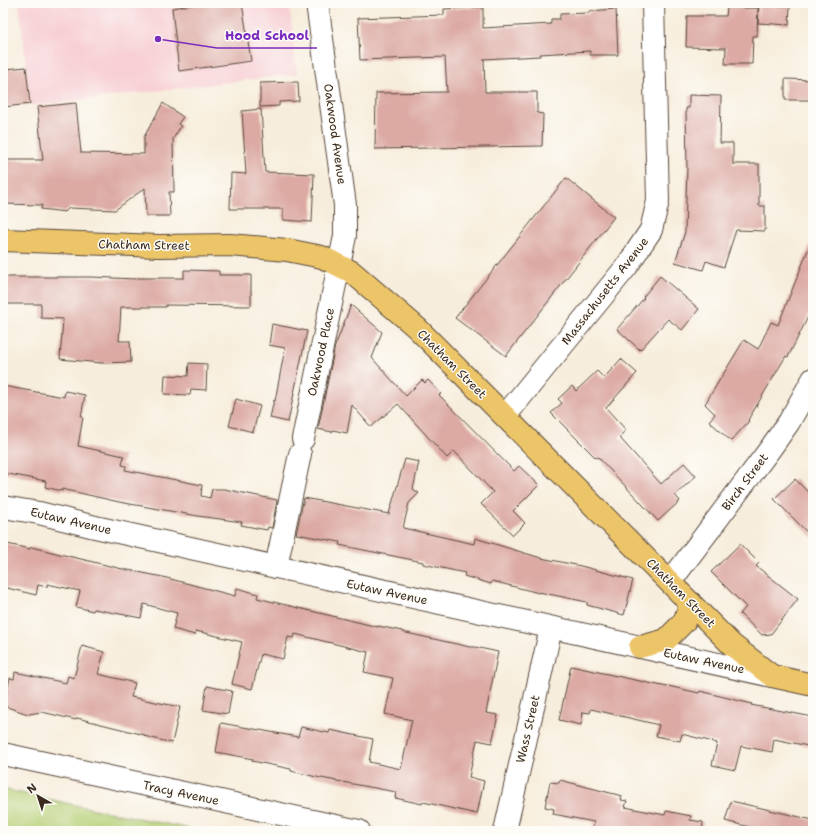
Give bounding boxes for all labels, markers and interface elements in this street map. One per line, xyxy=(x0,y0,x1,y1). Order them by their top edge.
callout: Hood School xyxy=(217,23,317,48)
text: Hood School xyxy=(225,27,309,44)
street label: Oakwood Avenue xyxy=(320,83,350,186)
street label: Massachusetts Avenue xyxy=(558,234,652,348)
street label: Chatham Street xyxy=(98,236,190,254)
street label: Oakwood Place xyxy=(304,306,338,398)
street label: Chatham Street xyxy=(414,326,490,402)
street label: Birch Street xyxy=(718,450,772,514)
street label: Eutaw Avenue xyxy=(29,504,113,538)
street label: Chatham Street xyxy=(643,555,719,631)
street label: Eutaw Avenue xyxy=(345,576,429,608)
street label: Eutaw Avenue xyxy=(662,645,746,677)
street label: Wass Street xyxy=(512,693,544,765)
north arrow xyxy=(18,776,58,816)
street label: Tracy Avenue xyxy=(141,777,221,809)
text: N xyxy=(24,780,40,797)

